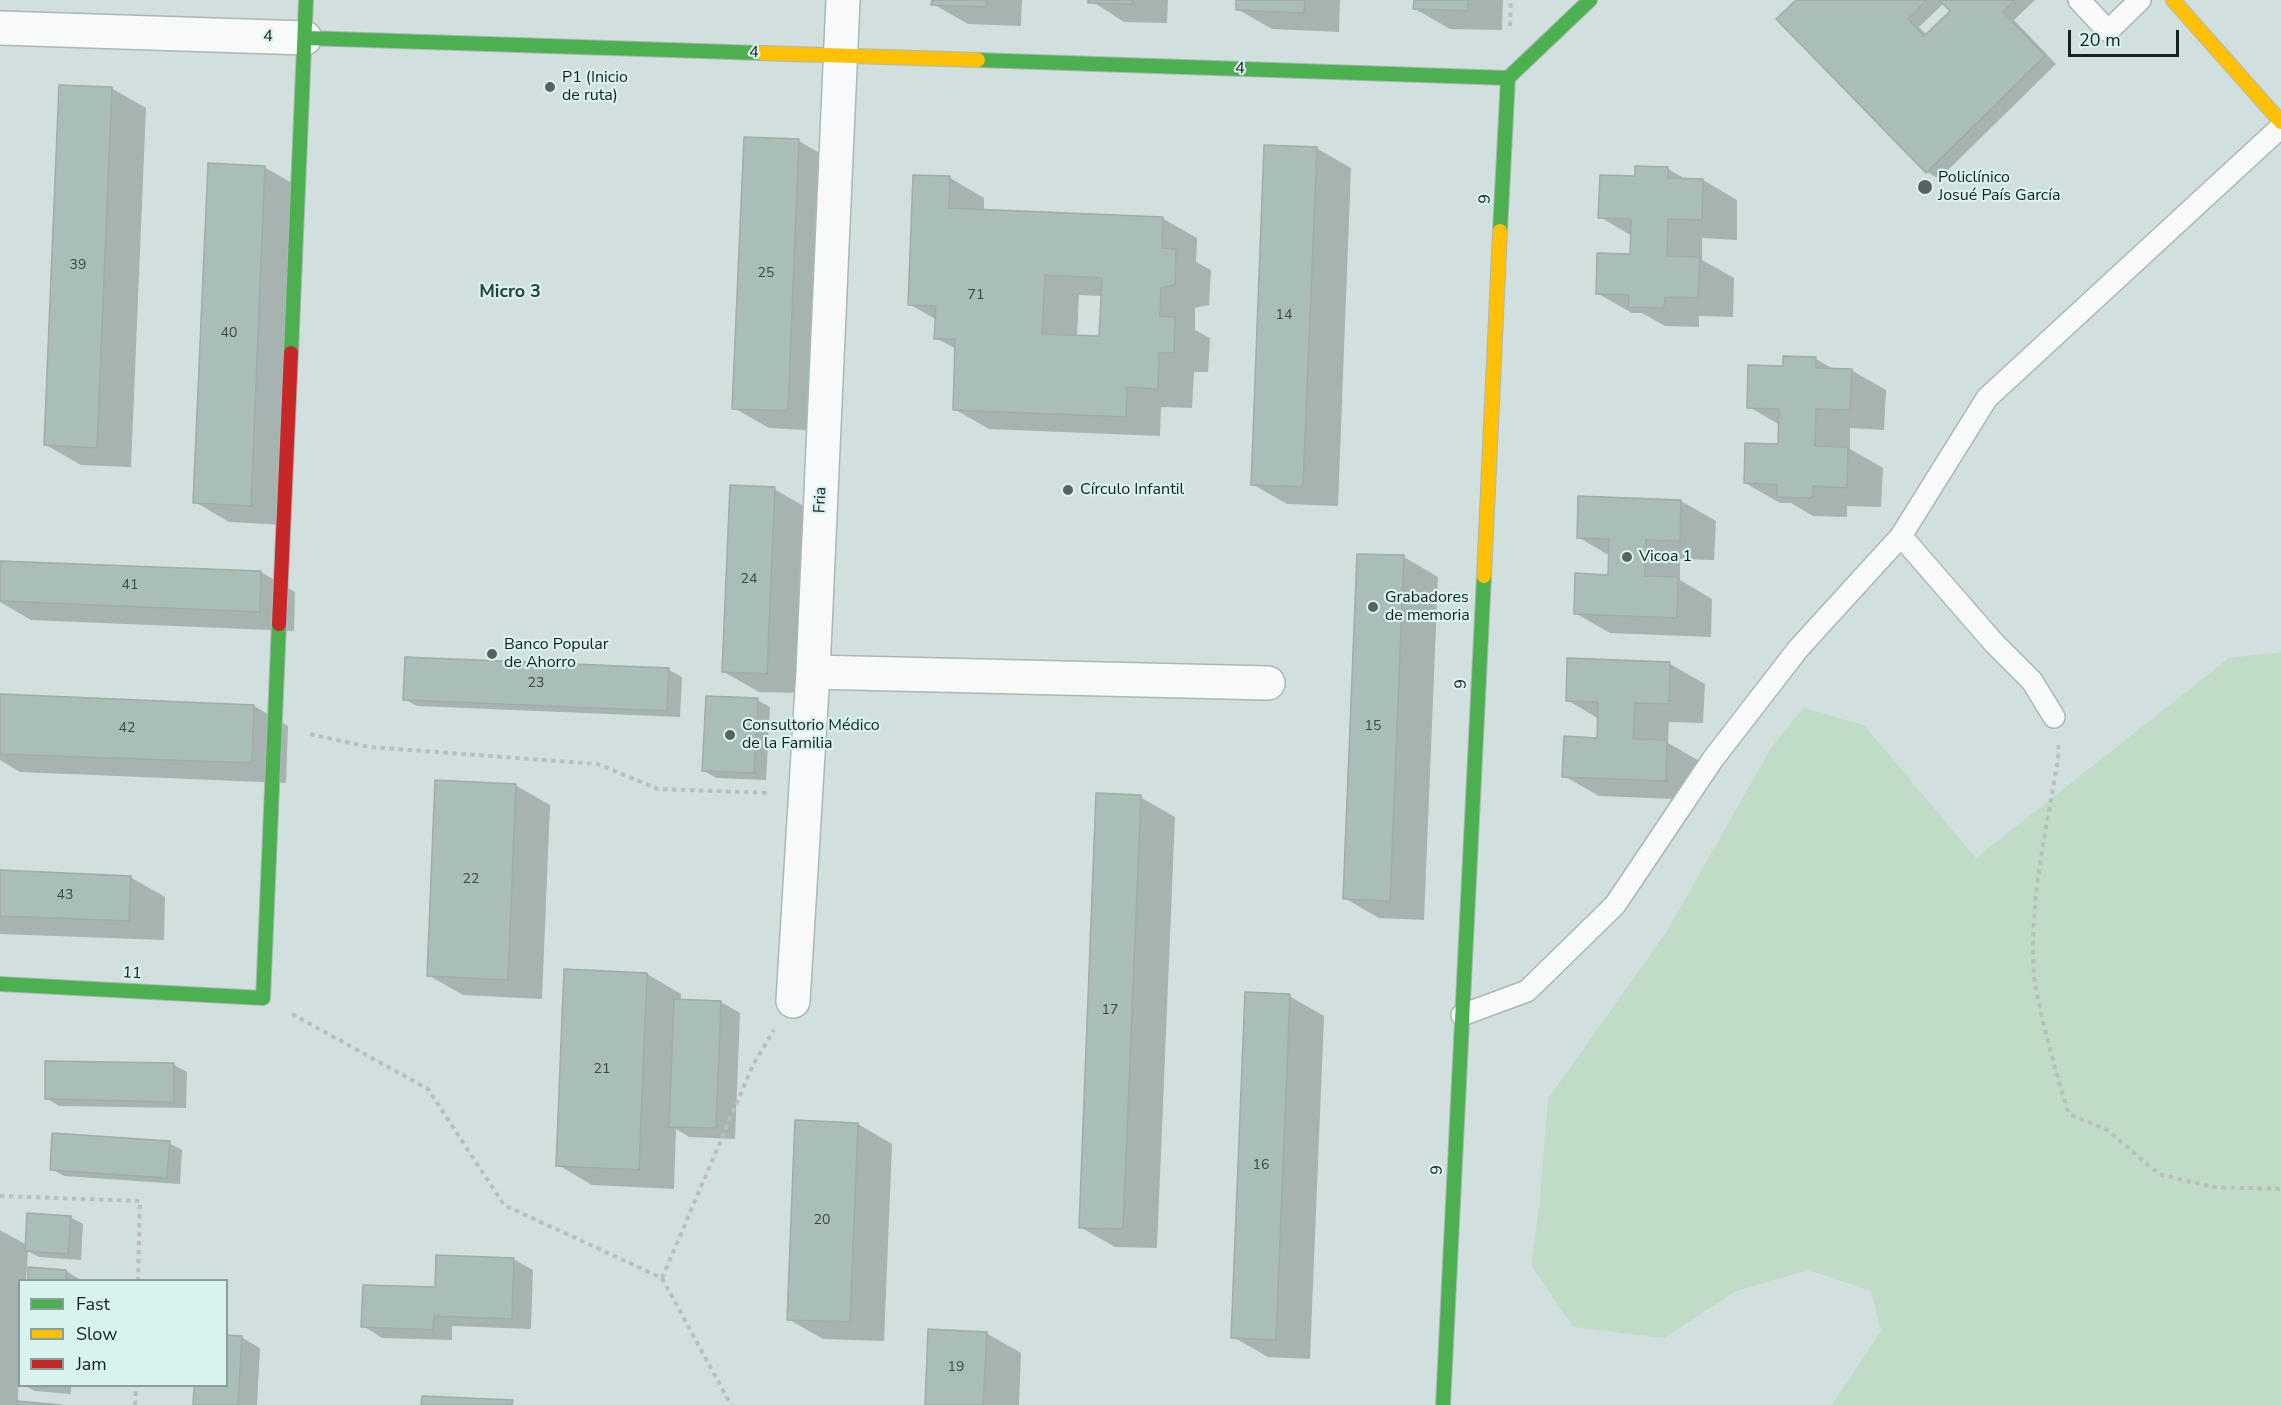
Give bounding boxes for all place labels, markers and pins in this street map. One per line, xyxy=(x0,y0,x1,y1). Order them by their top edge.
place label: P1 (Inicio de ruta) xyxy=(562,68,628,106)
marker: P1 (Inicio de ruta) xyxy=(543,80,557,94)
place label: Policlínico Josué País García xyxy=(1938,168,2060,206)
marker: Policlínico Josué País García xyxy=(1916,178,1934,196)
place label: Círculo Infantil xyxy=(1080,480,1184,500)
marker: Círculo Infantil xyxy=(1061,483,1075,497)
place label: Vicoa 1 xyxy=(1639,547,1692,567)
marker: Vicoa 1 xyxy=(1620,550,1634,564)
place label: Grabadores de memoria xyxy=(1385,588,1470,626)
marker: Grabadores de memoria xyxy=(1366,600,1380,614)
place label: Banco Popular de Ahorro xyxy=(504,635,609,673)
marker: Banco Popular de Ahorro xyxy=(485,647,499,661)
place label: Consultorio Médico de la Familia xyxy=(742,716,880,754)
marker: Consultorio Médico de la Familia xyxy=(723,728,737,742)

